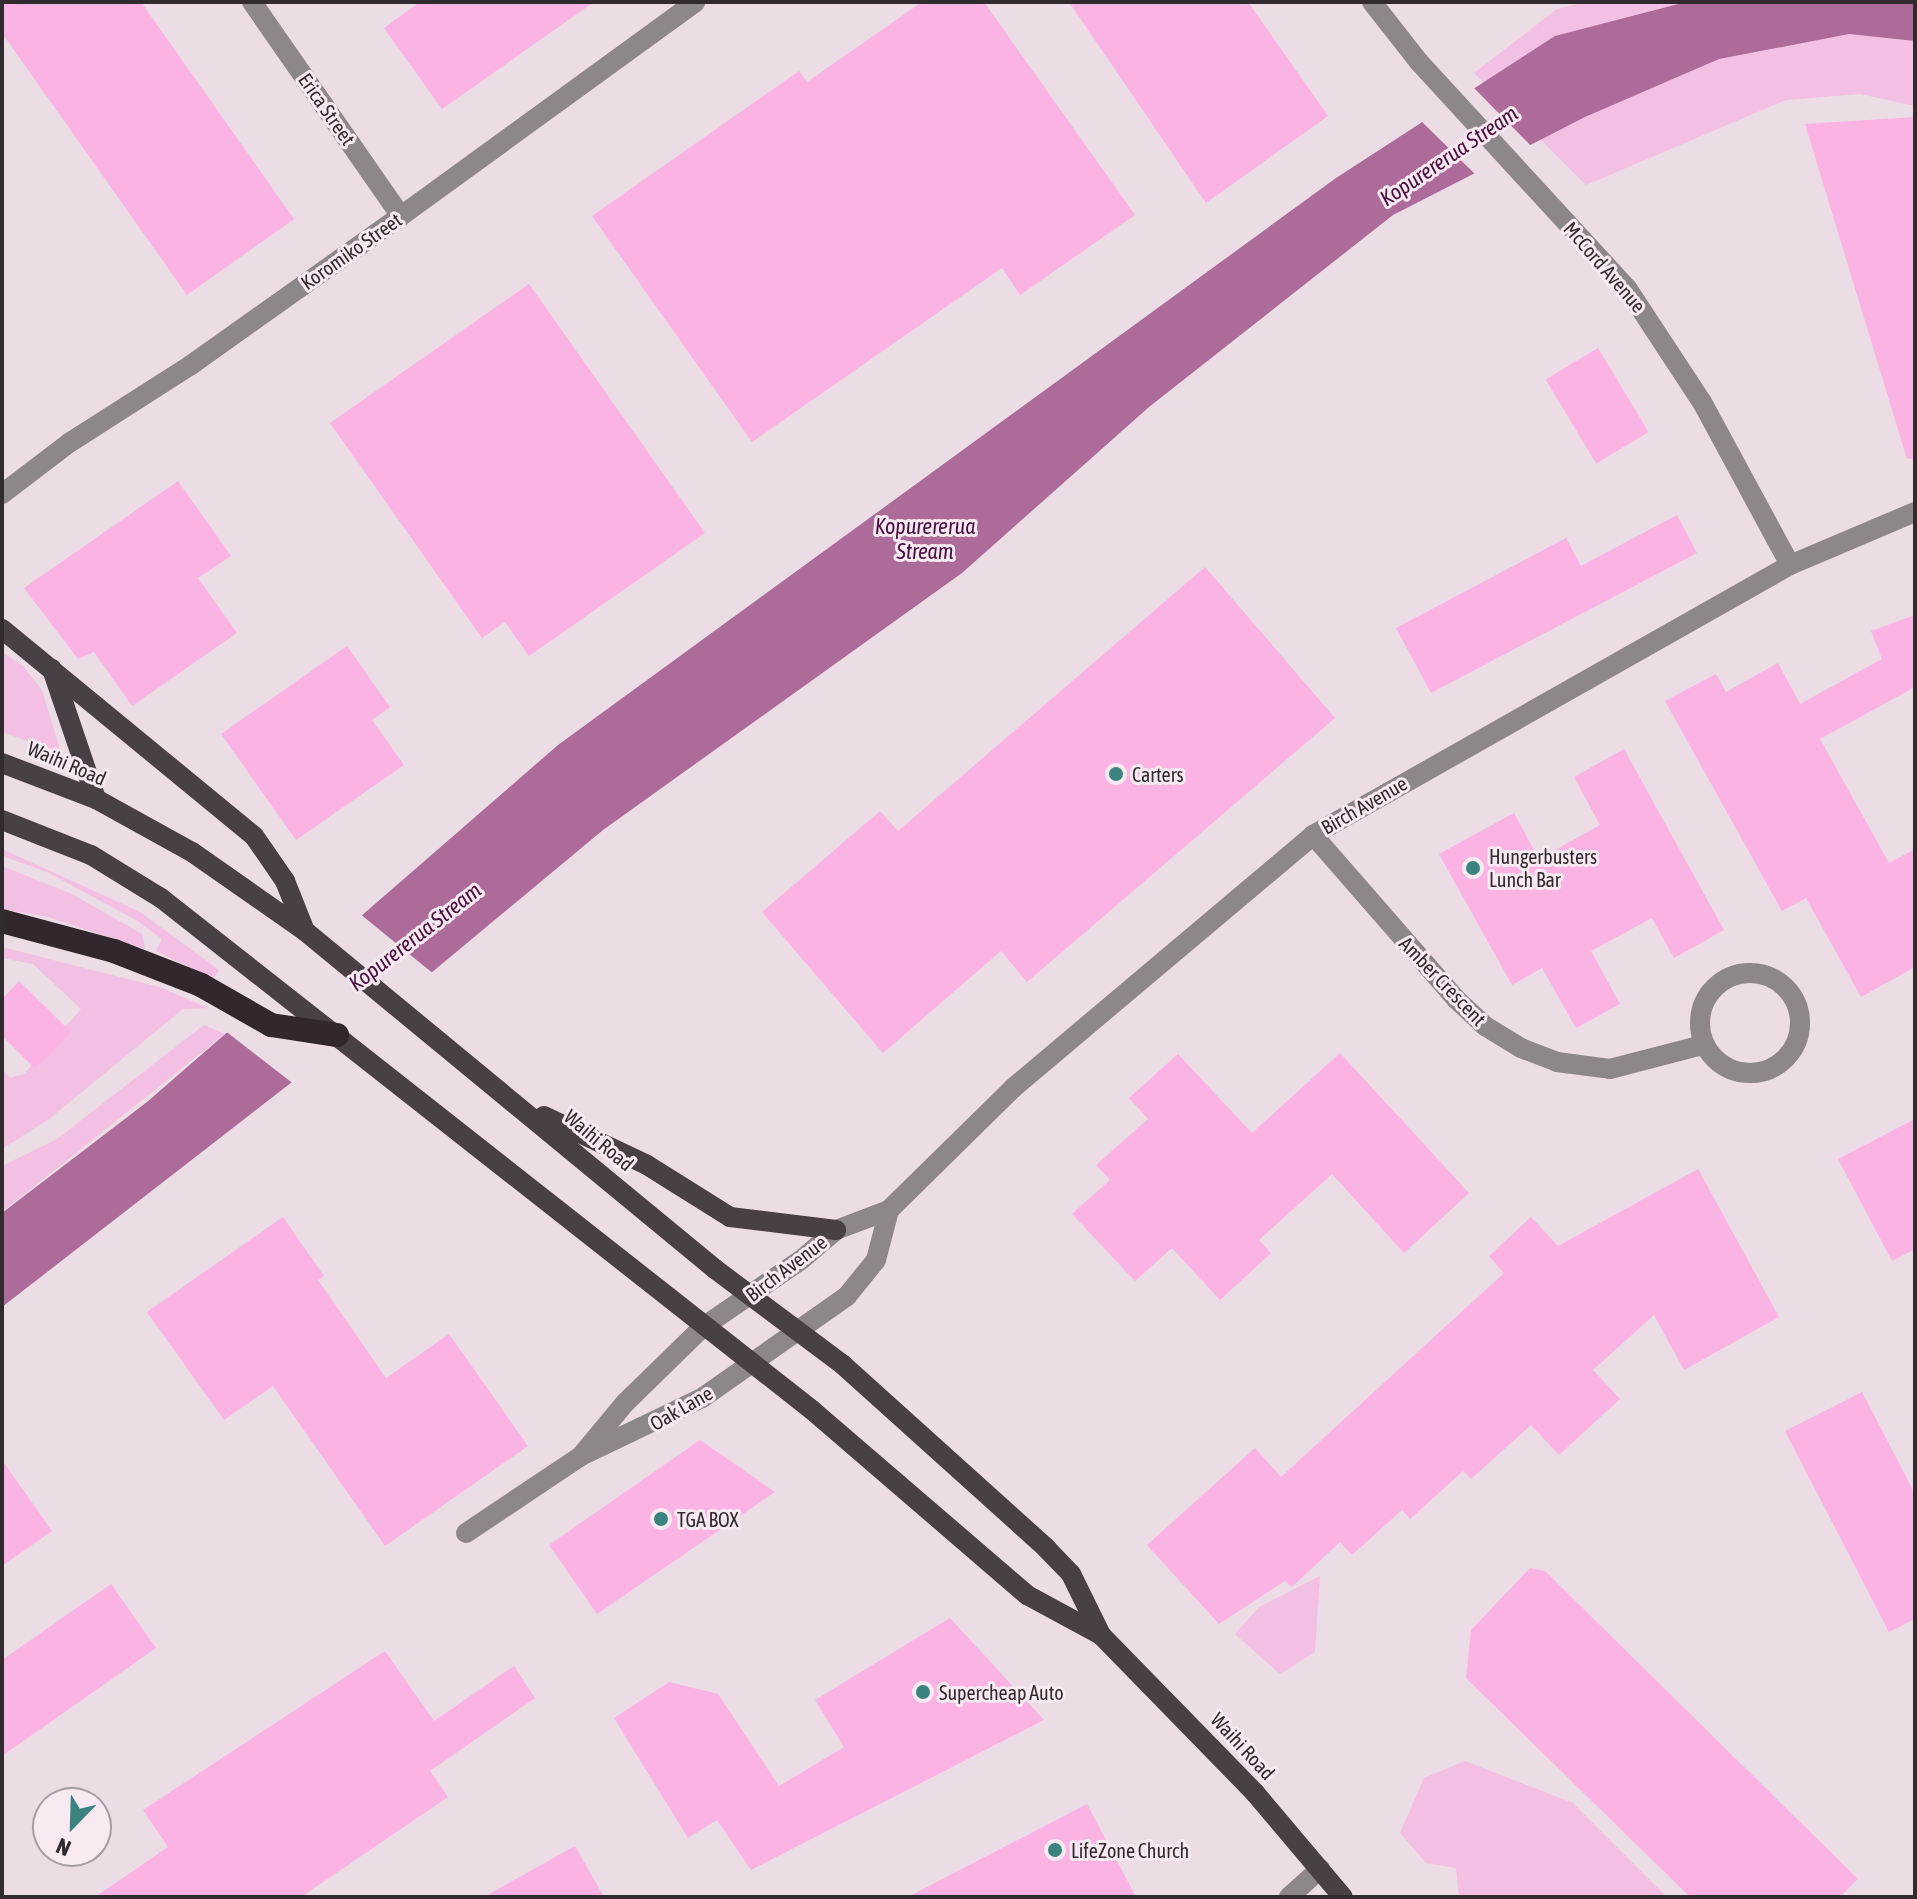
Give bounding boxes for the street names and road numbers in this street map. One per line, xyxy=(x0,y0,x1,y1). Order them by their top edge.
street label: Erica Street xyxy=(294,68,360,150)
street label: Koromiko Street xyxy=(296,207,406,295)
street label: McCord Avenue xyxy=(1559,217,1651,317)
street label: Waihi Road xyxy=(24,736,110,790)
street label: Birch Avenue xyxy=(1317,771,1411,839)
street label: Amber Crescent xyxy=(1395,932,1491,1030)
street label: Waihi Road xyxy=(559,1104,639,1176)
street label: Birch Avenue xyxy=(741,1230,831,1306)
street label: Oak Lane xyxy=(645,1381,717,1435)
street label: Waihi Road xyxy=(1206,1707,1280,1785)

